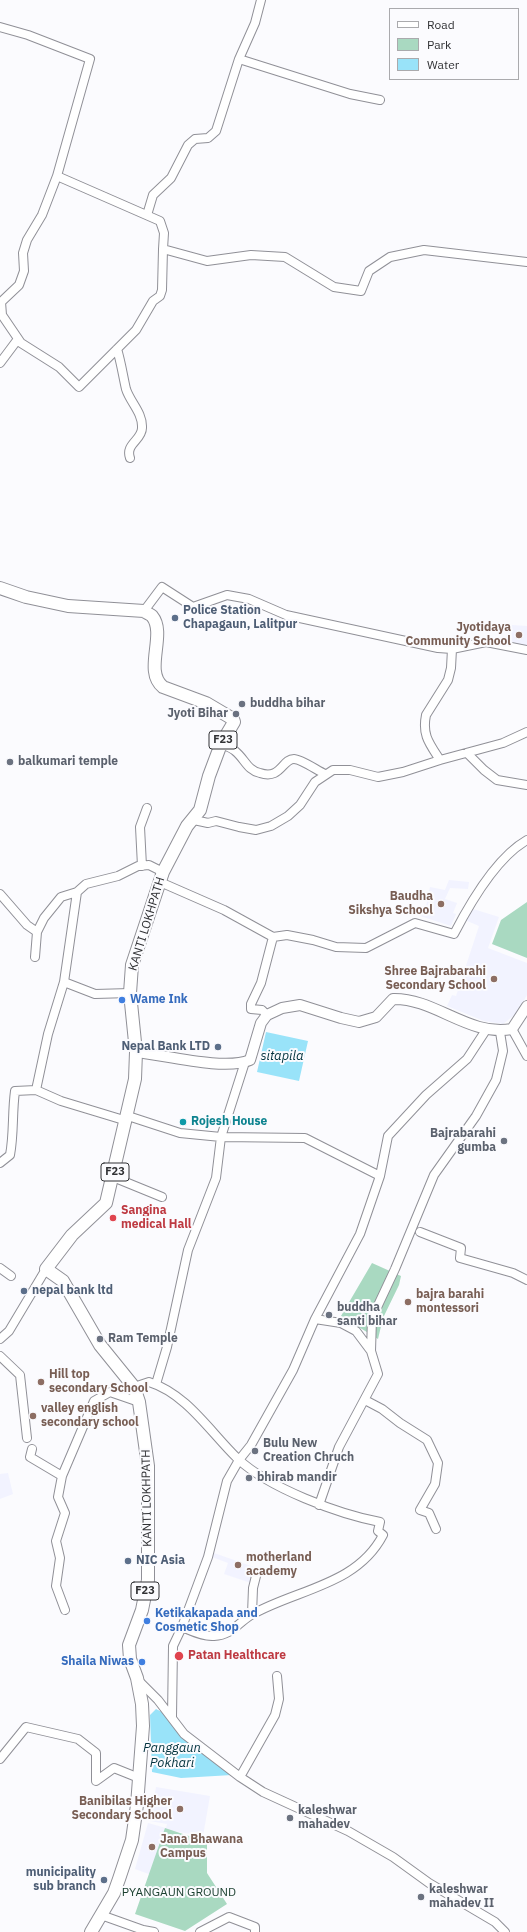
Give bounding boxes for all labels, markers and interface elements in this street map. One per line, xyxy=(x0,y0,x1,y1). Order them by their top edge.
legend xyxy=(389,8,519,80)
text: Road xyxy=(427,17,455,32)
text: Park xyxy=(427,37,451,52)
text: Water xyxy=(427,57,459,72)
place label: Police Station Chapagaun, Lalitpur xyxy=(183,604,297,632)
marker: Police Station Chapagaun, Lalitpur xyxy=(170,613,180,623)
place label: Jyotidaya Community School xyxy=(405,621,511,649)
marker: Jyotidaya Community School xyxy=(514,630,524,640)
place label: buddha bihar xyxy=(250,697,325,711)
marker: buddha bihar xyxy=(237,699,247,709)
place label: Jyoti Bihar xyxy=(167,707,228,721)
marker: Jyoti Bihar xyxy=(231,709,241,719)
road number: F23 xyxy=(209,731,237,749)
place label: balkumari temple xyxy=(18,755,118,769)
marker: balkumari temple xyxy=(5,757,15,767)
street label: KANTI LOKHPATH xyxy=(126,875,168,973)
place label: Baudha Sikshya School xyxy=(348,890,433,918)
marker: Baudha Sikshya School xyxy=(436,899,446,909)
place label: Shree Bajrabarahi Secondary School xyxy=(384,965,486,993)
marker: Shree Bajrabarahi Secondary School xyxy=(489,974,499,984)
place label: Wame Ink xyxy=(130,993,188,1007)
marker: Wame Ink xyxy=(117,995,127,1005)
place label: Nepal Bank LTD xyxy=(121,1040,210,1054)
marker: Nepal Bank LTD xyxy=(213,1042,223,1052)
water label: sitapila xyxy=(260,1048,304,1064)
place label: Rojesh House xyxy=(191,1115,267,1129)
marker: Rojesh House xyxy=(178,1117,188,1127)
place label: Bajrabarahi gumba xyxy=(430,1127,496,1155)
marker: Bajrabarahi gumba xyxy=(499,1136,509,1146)
road number: F23 xyxy=(101,1163,129,1181)
place label: Sangina medical Hall xyxy=(121,1204,191,1232)
marker: Sangina medical Hall xyxy=(108,1213,118,1223)
place label: nepal bank ltd xyxy=(32,1284,113,1298)
marker: nepal bank ltd xyxy=(19,1286,29,1296)
place label: bajra barahi montessori xyxy=(416,1288,484,1316)
marker: bajra barahi montessori xyxy=(403,1297,413,1307)
place label: buddha santi bihar xyxy=(337,1301,397,1329)
marker: buddha santi bihar xyxy=(324,1310,334,1320)
place label: Ram Temple xyxy=(108,1332,178,1346)
marker: Ram Temple xyxy=(95,1334,105,1344)
place label: Hill top secondary School xyxy=(49,1368,148,1396)
marker: Hill top secondary School xyxy=(36,1377,46,1387)
place label: valley english secondary school xyxy=(41,1402,139,1430)
marker: valley english secondary school xyxy=(28,1411,38,1421)
place label: Bulu New Creation Chruch xyxy=(263,1437,354,1465)
marker: Bulu New Creation Chruch xyxy=(250,1446,260,1456)
street label: KANTI LOKHPATH xyxy=(139,1449,155,1547)
place label: bhirab mandir xyxy=(257,1471,337,1485)
marker: bhirab mandir xyxy=(244,1473,254,1483)
place label: motherland academy xyxy=(246,1551,312,1579)
place label: NIC Asia xyxy=(136,1554,185,1568)
marker: NIC Asia xyxy=(123,1556,133,1566)
marker: motherland academy xyxy=(233,1560,243,1570)
road number: F23 xyxy=(131,1582,159,1600)
place label: Ketikakapada and Cosmetic Shop xyxy=(155,1607,258,1635)
marker: Ketikakapada and Cosmetic Shop xyxy=(142,1616,152,1626)
place label: Patan Healthcare xyxy=(188,1649,286,1663)
marker: Patan Healthcare xyxy=(173,1650,185,1662)
place label: Shaila Niwas xyxy=(61,1655,134,1669)
marker: Shaila Niwas xyxy=(137,1657,147,1667)
water label: Panggaun Pokhari xyxy=(143,1740,201,1771)
place label: Banibilas Higher Secondary School xyxy=(71,1795,172,1823)
marker: Banibilas Higher Secondary School xyxy=(175,1804,185,1814)
place label: kaleshwar mahadev xyxy=(298,1804,357,1832)
marker: kaleshwar mahadev xyxy=(285,1813,295,1823)
place label: Jana Bhawana Campus xyxy=(160,1833,243,1861)
marker: Jana Bhawana Campus xyxy=(147,1842,157,1852)
place label: municipality sub branch xyxy=(26,1866,96,1894)
marker: municipality sub branch xyxy=(99,1875,109,1885)
place label: kaleshwar mahadev II xyxy=(429,1883,494,1911)
park label: PYANGAUN GROUND xyxy=(122,1886,236,1900)
marker: kaleshwar mahadev II xyxy=(416,1892,426,1902)

